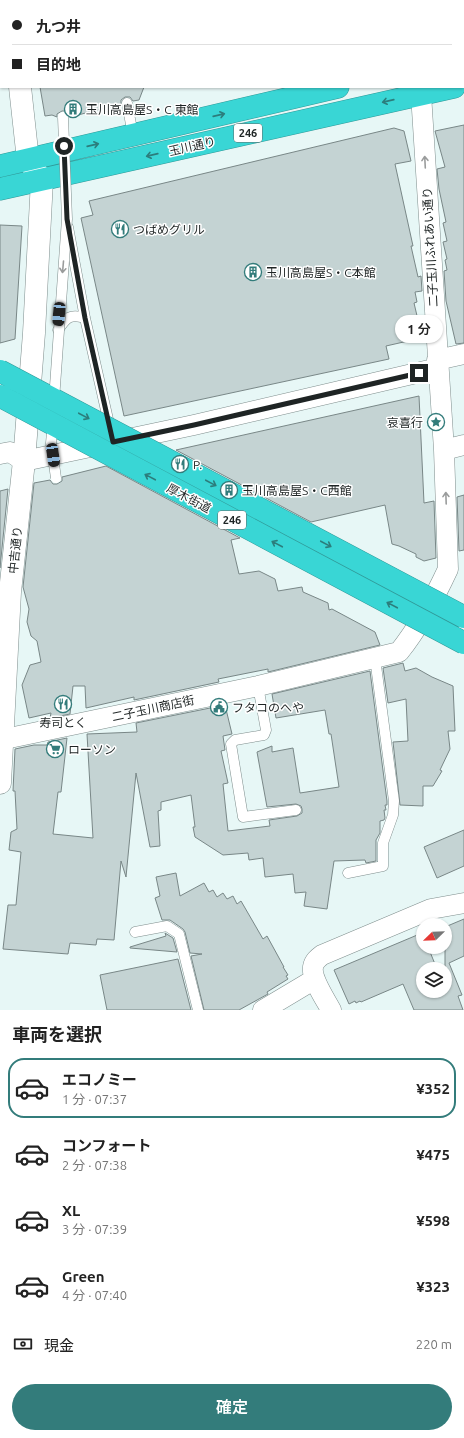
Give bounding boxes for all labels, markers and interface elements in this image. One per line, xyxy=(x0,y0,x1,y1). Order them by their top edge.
text: 九つ井 xyxy=(36,18,81,35)
text: 目的地 xyxy=(36,56,81,73)
one-way arrow xyxy=(382,98,395,105)
building icon: 玉川高島屋S・C 東館 xyxy=(63,99,83,119)
place label: 玉川高島屋S・C 東館 xyxy=(86,103,198,116)
one-way arrow xyxy=(213,110,226,118)
road number: 246 xyxy=(234,124,262,142)
street label: 玉川通り xyxy=(167,134,217,158)
route start xyxy=(55,137,73,155)
one-way arrow xyxy=(86,140,99,148)
one-way arrow xyxy=(146,151,159,159)
one-way arrow xyxy=(422,156,429,169)
street label: 二子玉川ふれあい通り xyxy=(420,187,440,307)
restaurant icon: つばめグリル xyxy=(110,219,130,239)
place label: つばめグリル xyxy=(133,223,205,236)
one-way arrow xyxy=(60,260,67,273)
building icon: 玉川高島屋S・C本館 xyxy=(243,262,263,282)
place label: 玉川高島屋S・C本館 xyxy=(266,266,376,279)
car xyxy=(52,302,66,326)
callout: 1 分 xyxy=(395,315,443,343)
text: 1 分 xyxy=(407,322,431,336)
route end xyxy=(410,364,428,382)
place icon: 哀喜行 xyxy=(426,412,446,432)
one-way arrow xyxy=(78,413,90,420)
place label: 哀喜行 xyxy=(387,416,423,429)
car xyxy=(45,442,61,468)
restaurant icon: P. xyxy=(170,454,190,474)
place label: P. xyxy=(193,458,202,471)
one-way arrow xyxy=(144,473,156,480)
one-way arrow xyxy=(205,480,217,488)
building icon: 玉川高島屋S・C西館 xyxy=(219,480,239,500)
street label: 厚木街道 xyxy=(165,481,213,515)
place label: 玉川高島屋S・C西館 xyxy=(242,484,352,497)
one-way arrow xyxy=(442,492,450,505)
road number: 246 xyxy=(218,511,246,529)
street label: 中吉通り xyxy=(6,525,24,575)
one-way arrow xyxy=(272,540,284,548)
one-way arrow xyxy=(320,541,332,549)
one-way arrow xyxy=(386,601,398,609)
street label: 二子玉川商店街 xyxy=(111,693,195,723)
restaurant icon: 寿司とく xyxy=(53,694,73,714)
public building icon: フタコのへや xyxy=(209,697,229,717)
place label: フタコのへや xyxy=(232,701,304,714)
place label: 寿司とく xyxy=(39,716,87,729)
supermarket icon: ローソン xyxy=(45,739,65,759)
place label: ローソン xyxy=(68,743,116,756)
north arrow xyxy=(416,918,452,954)
map controls xyxy=(416,918,452,998)
button: layers xyxy=(416,962,452,998)
text: 車両を選択 xyxy=(12,1024,102,1044)
icon: car xyxy=(14,1070,50,1106)
text: エコノミー xyxy=(62,1071,137,1088)
text: ¥352 xyxy=(416,1080,450,1097)
text: 1 分 · 07:37 xyxy=(62,1092,127,1106)
icon: car xyxy=(14,1136,50,1172)
text: コンフォート xyxy=(62,1137,152,1154)
text: ¥475 xyxy=(416,1146,450,1163)
text: 2 分 · 07:38 xyxy=(62,1158,127,1172)
icon: car xyxy=(14,1202,50,1238)
text: XL xyxy=(62,1202,80,1219)
text: ¥598 xyxy=(416,1212,450,1229)
text: 3 分 · 07:39 xyxy=(62,1222,127,1236)
icon: car xyxy=(14,1268,50,1304)
text: Green xyxy=(62,1268,104,1285)
text: ¥323 xyxy=(416,1278,450,1295)
text: 4 分 · 07:40 xyxy=(62,1288,127,1302)
icon: cash xyxy=(12,1333,34,1355)
text: 現金 xyxy=(44,1337,74,1354)
text: 220 m xyxy=(416,1337,452,1351)
button: 確定 xyxy=(12,1384,452,1430)

